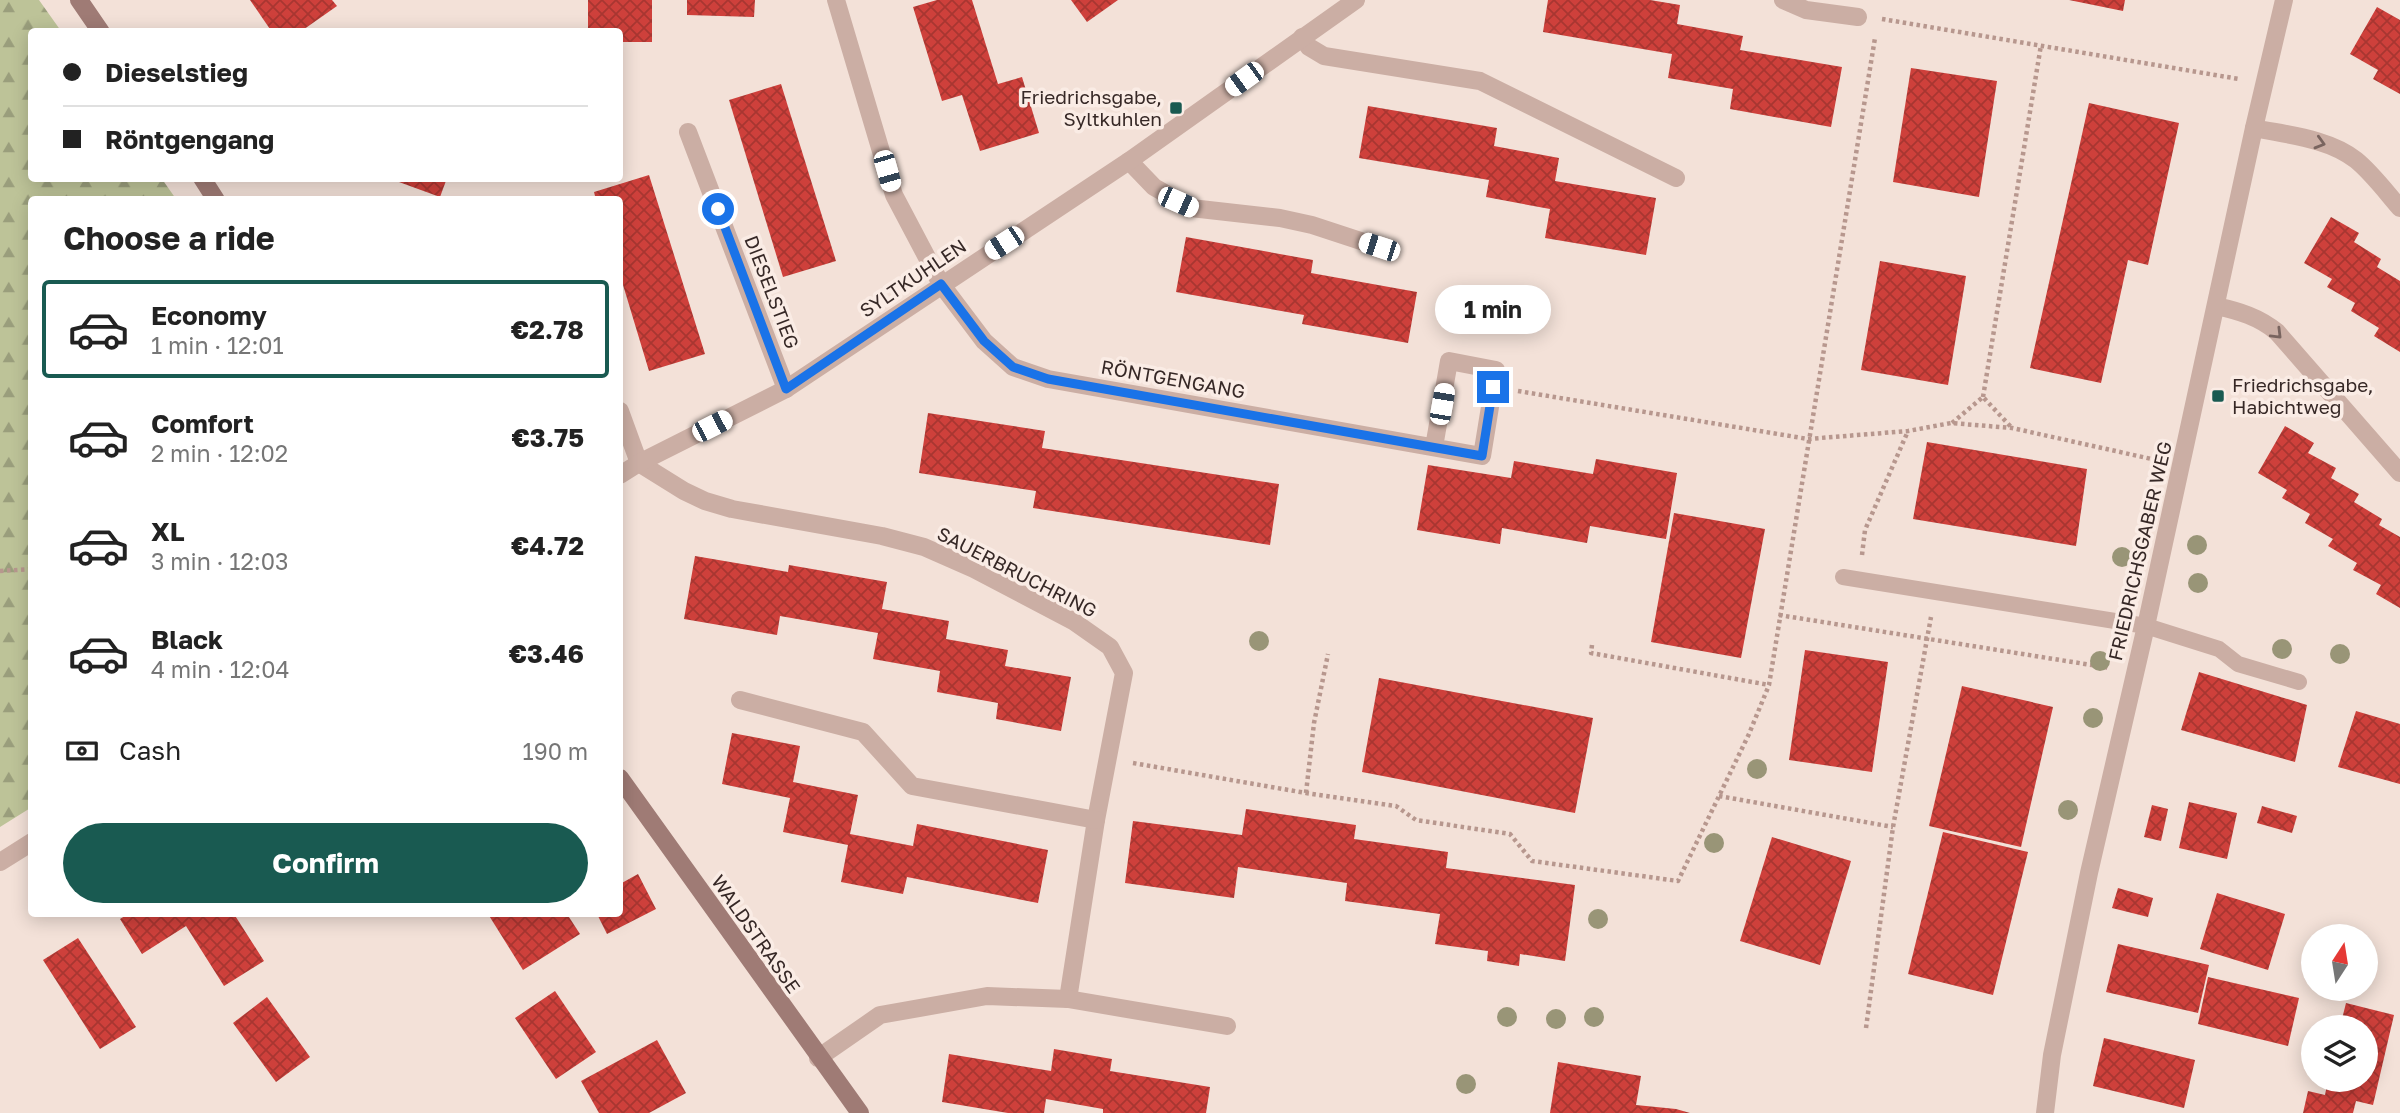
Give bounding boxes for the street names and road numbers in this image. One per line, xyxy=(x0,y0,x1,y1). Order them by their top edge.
street label: DIESELSTIEG xyxy=(740,232,805,352)
street label: SYLTKUHLEN xyxy=(855,234,970,322)
street label: RÖNTGENGANG xyxy=(1099,355,1247,402)
street label: FRIEDRICHSGABER WEG xyxy=(2103,439,2176,663)
street label: SAUERBRUCHRING xyxy=(934,521,1101,622)
street label: WALDSTRASSE xyxy=(707,870,806,997)

